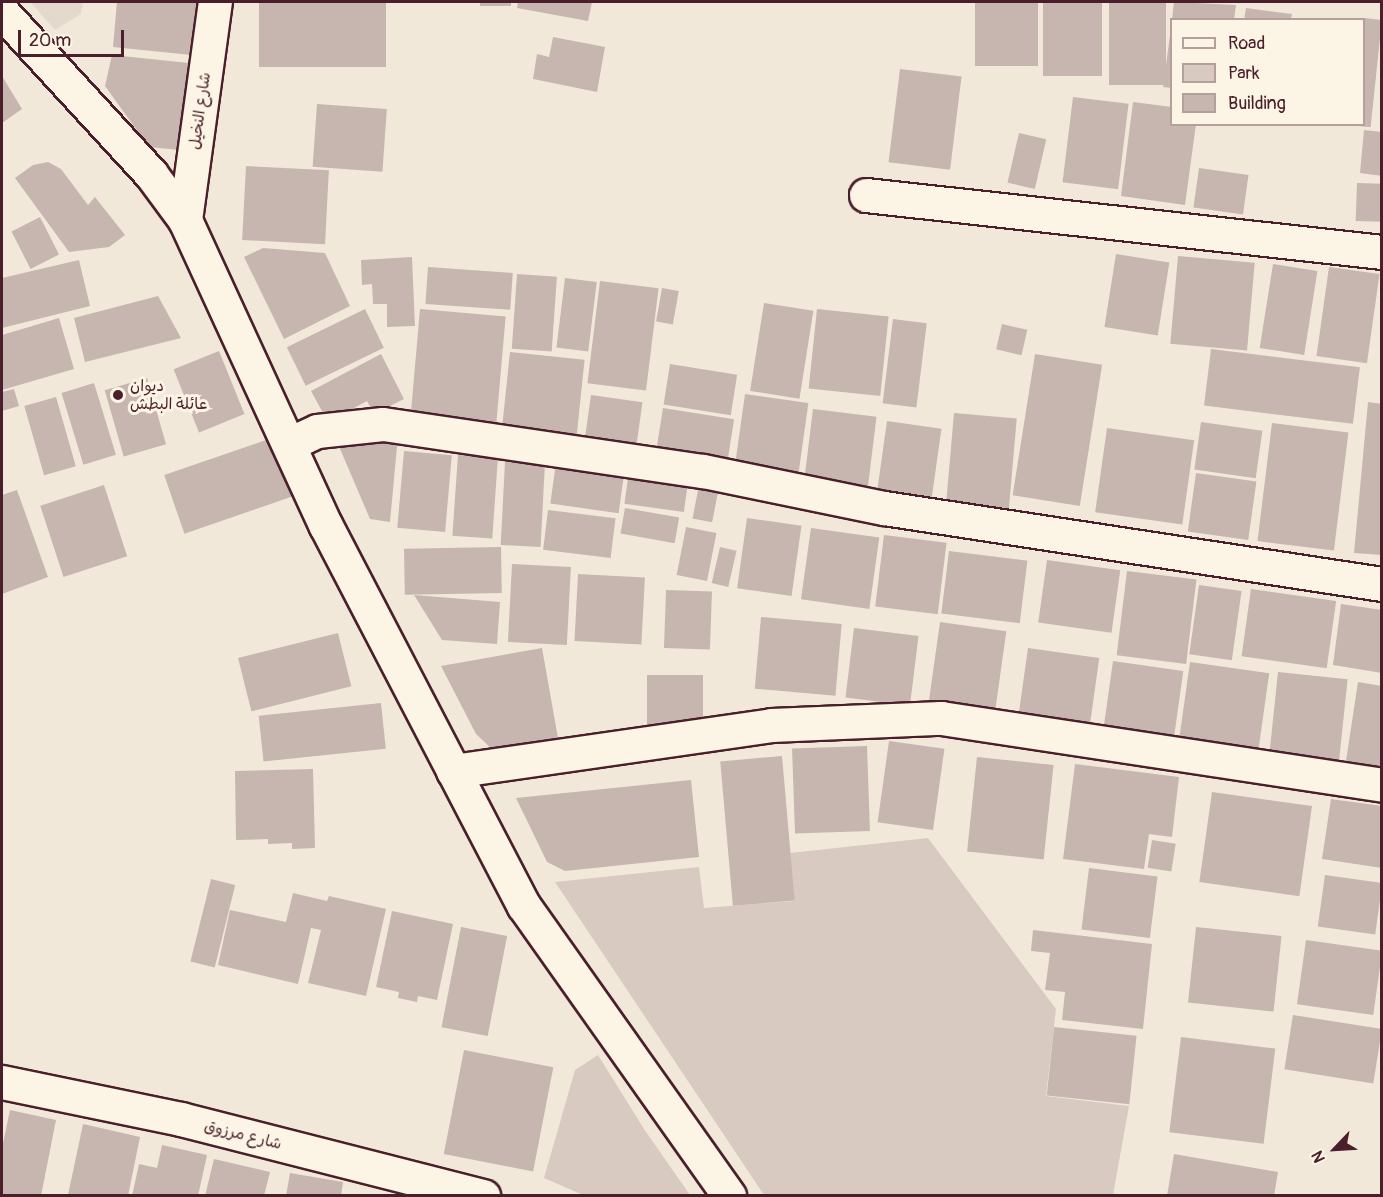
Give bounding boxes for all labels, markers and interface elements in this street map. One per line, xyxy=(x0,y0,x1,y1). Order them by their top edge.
scale bar xyxy=(21,18,128,56)
legend xyxy=(1170,18,1365,126)
text: 20 m xyxy=(29,29,71,52)
text: Road xyxy=(1228,32,1265,55)
text: Park xyxy=(1228,62,1260,85)
street label: شارع النخيل xyxy=(185,71,215,151)
text: Building xyxy=(1228,92,1286,115)
place label: ديوان عائلة البطش xyxy=(130,376,207,414)
marker: ديوان عائلة البطش xyxy=(111,388,125,402)
street label: شارع مرزوق xyxy=(202,1116,284,1154)
north arrow xyxy=(1305,1119,1365,1179)
text: N xyxy=(1307,1147,1330,1166)

